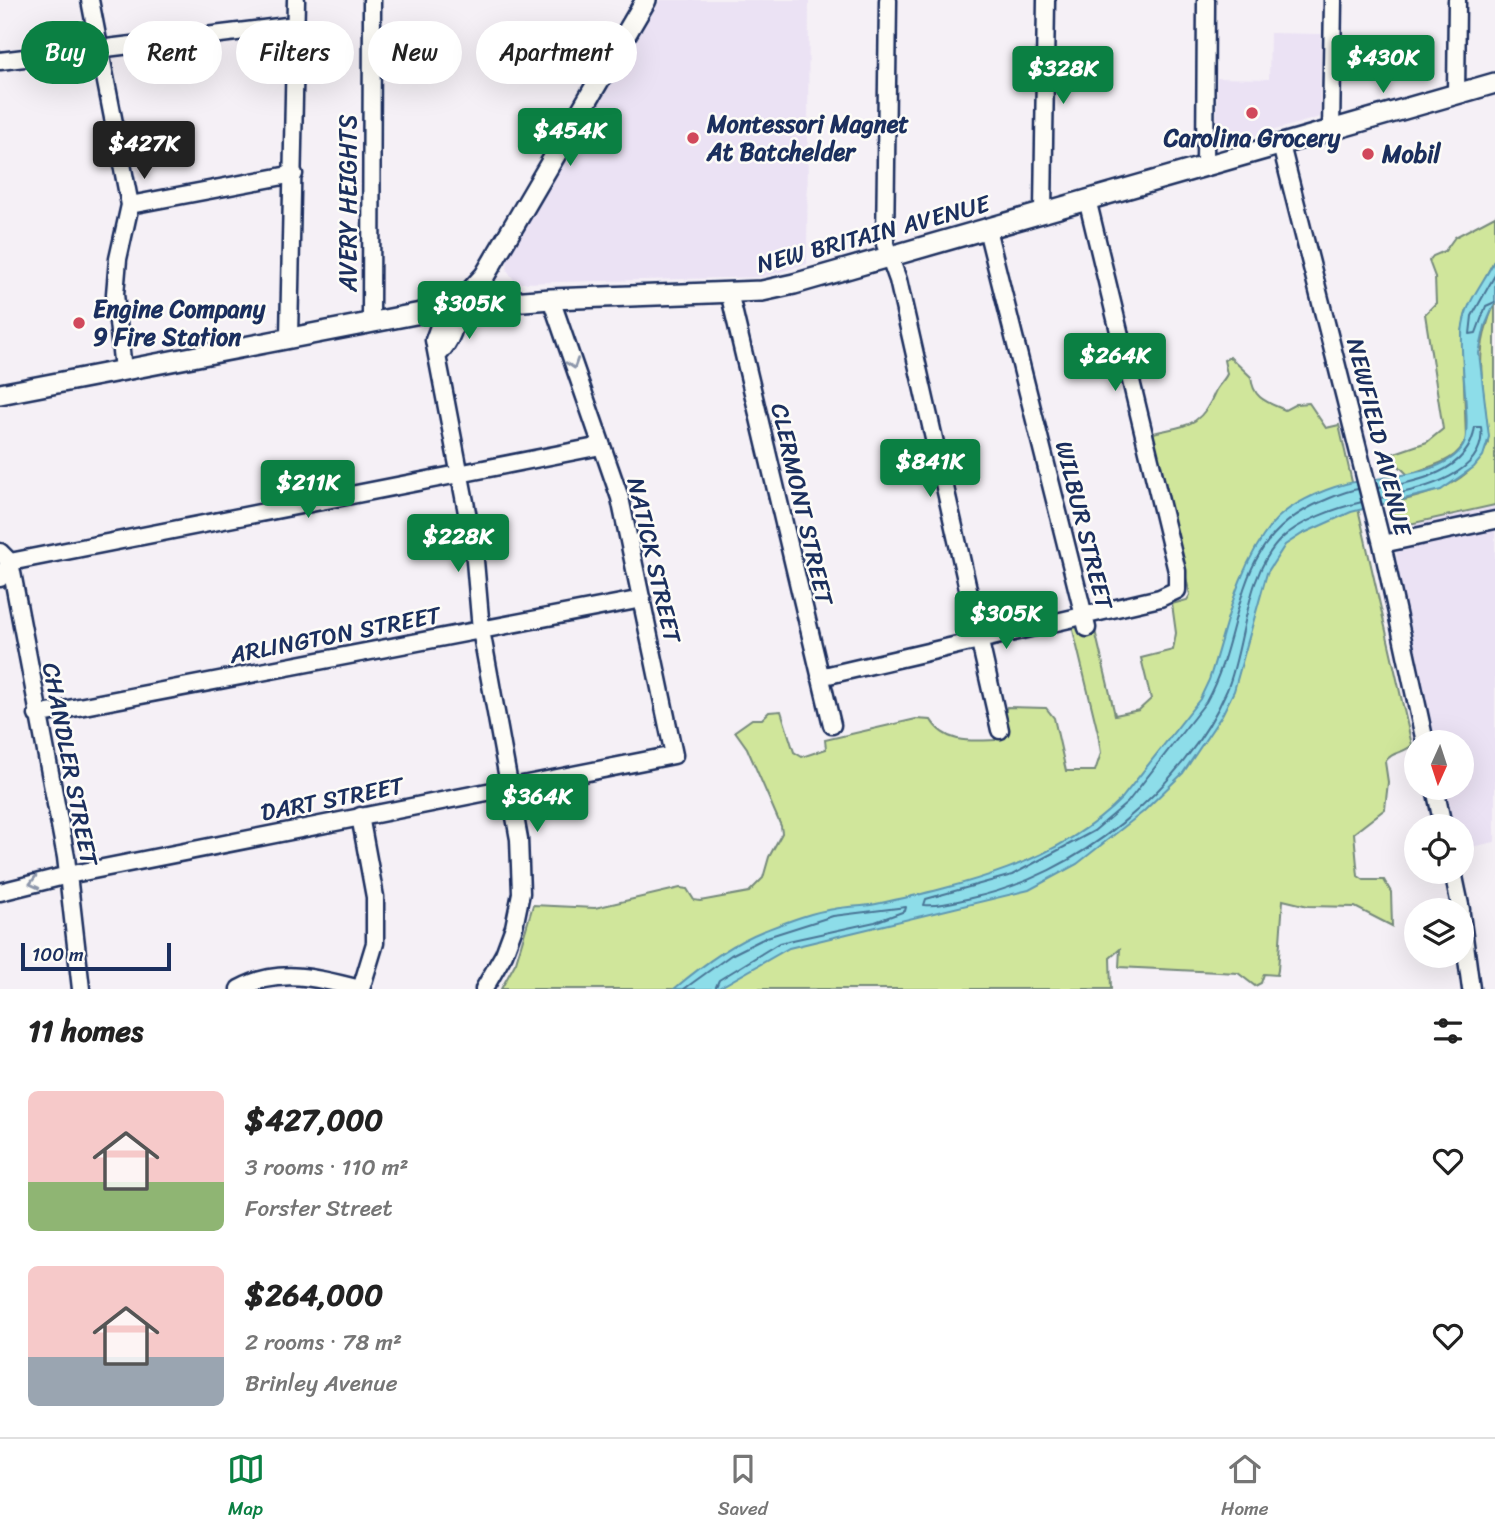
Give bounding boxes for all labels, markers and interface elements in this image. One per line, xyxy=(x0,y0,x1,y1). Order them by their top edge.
chip: Buy xyxy=(21,21,109,84)
chip: Rent xyxy=(123,21,222,84)
chip: Filters xyxy=(236,21,354,84)
chip: New xyxy=(368,21,462,84)
chip: Apartment xyxy=(476,21,637,84)
pin: $430K xyxy=(1334,36,1432,95)
text: $430K xyxy=(1347,37,1419,78)
pin: $328K xyxy=(1014,46,1112,106)
text: $328K xyxy=(1028,48,1098,89)
place label: Montessori Magnet At Batchelder xyxy=(706,103,909,173)
marker: Carolina Grocery xyxy=(1244,105,1260,121)
pin: $454K xyxy=(521,108,619,168)
text: $454K xyxy=(534,110,606,151)
street label: AVERY HEIGHTS xyxy=(327,114,369,293)
place label: Carolina Grocery xyxy=(1163,117,1341,159)
pin: $427K xyxy=(95,122,193,181)
text: $427K xyxy=(109,123,179,164)
marker: Montessori Magnet At Batchelder xyxy=(685,130,701,146)
place label: Mobil xyxy=(1381,133,1442,175)
marker: Mobil xyxy=(1360,146,1376,162)
street label: NEW BRITAIN AVENUE xyxy=(752,182,996,285)
pin: $305K xyxy=(420,282,518,341)
text: $305K xyxy=(434,283,504,324)
place label: Engine Company 9 Fire Station xyxy=(93,288,266,358)
marker: Engine Company 9 Fire Station xyxy=(71,315,87,331)
pin: $264K xyxy=(1066,334,1164,393)
street label: NEWFIELD AVENUE xyxy=(1334,334,1424,542)
text: $264K xyxy=(1080,335,1150,376)
one-way arrow xyxy=(565,357,579,369)
street label: CLERMONT STREET xyxy=(758,399,846,611)
street label: WILBUR STREET xyxy=(1043,437,1125,615)
pin: $841K xyxy=(881,440,979,499)
text: $841K xyxy=(896,441,964,482)
pin: $211K xyxy=(259,461,357,520)
text: $211K xyxy=(277,462,339,503)
street label: NATICK STREET xyxy=(615,473,694,648)
pin: $228K xyxy=(409,514,507,574)
text: $228K xyxy=(423,516,493,557)
pin: $305K xyxy=(957,592,1055,651)
text: $305K xyxy=(971,593,1041,634)
street label: ARLINGTON STREET xyxy=(225,594,446,676)
street label: CHANDLER STREET xyxy=(30,659,111,871)
north arrow xyxy=(1404,730,1474,800)
map controls xyxy=(1404,730,1474,968)
street label: DART STREET xyxy=(257,764,409,833)
pin: $364K xyxy=(488,774,586,834)
text: $364K xyxy=(502,776,572,817)
button: locate xyxy=(1404,814,1474,884)
one-way arrow xyxy=(28,875,40,889)
button: layers xyxy=(1404,898,1474,968)
text: 100 m xyxy=(32,938,84,971)
scale bar xyxy=(21,940,172,972)
text: 11 homes xyxy=(28,1004,143,1058)
icon: filters xyxy=(1429,1012,1467,1050)
text: $427,000 xyxy=(245,1093,383,1147)
icon: home xyxy=(84,1119,168,1203)
icon: heart xyxy=(1429,1142,1467,1180)
text: 3 rooms · 110 m² xyxy=(245,1147,409,1188)
text: Forster Street xyxy=(245,1188,393,1229)
text: $264,000 xyxy=(245,1268,383,1322)
icon: home xyxy=(84,1294,168,1378)
icon: heart xyxy=(1429,1317,1467,1355)
text: 2 rooms · 78 m² xyxy=(245,1322,402,1363)
text: Brinley Avenue xyxy=(245,1363,398,1404)
tab: Map xyxy=(227,1450,265,1525)
tab: Saved xyxy=(718,1450,768,1525)
tab: Home xyxy=(1221,1450,1268,1525)

